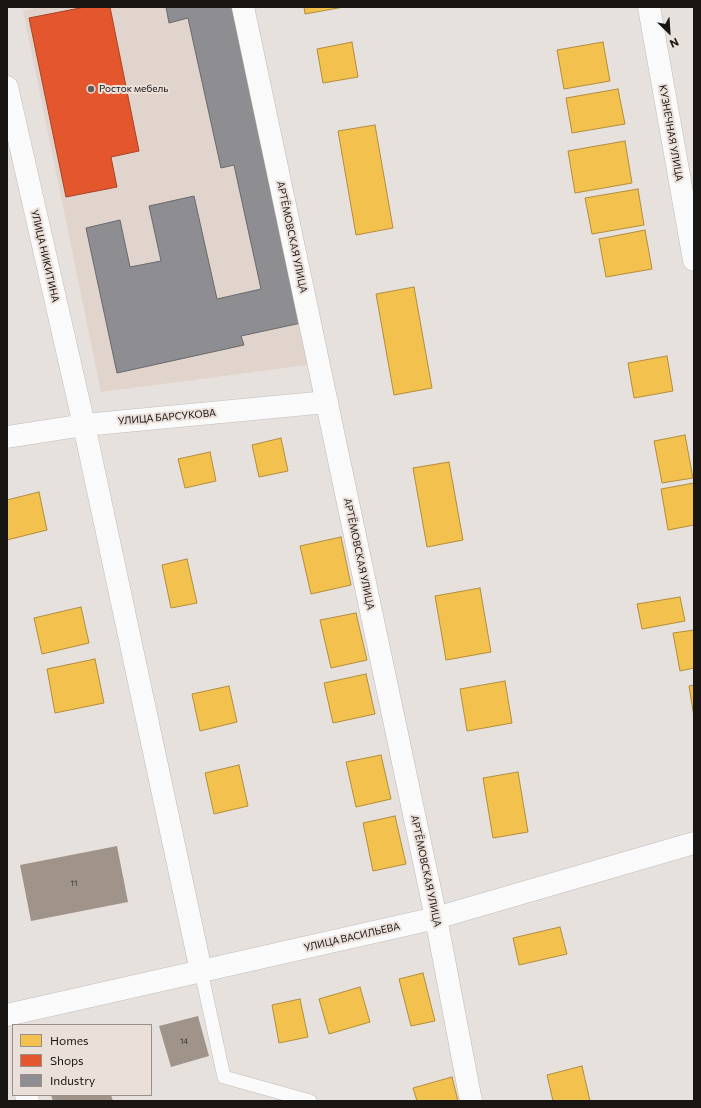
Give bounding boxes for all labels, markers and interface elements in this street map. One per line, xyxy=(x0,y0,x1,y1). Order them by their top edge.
north arrow xyxy=(649,12,689,52)
text: N xyxy=(668,36,681,51)
place label: Росток мебель xyxy=(99,83,169,95)
marker: Росток мебель xyxy=(86,84,96,94)
street label: КУЗНЕЧНАЯ УЛИЦА xyxy=(657,84,685,182)
street label: АРТЁМОВСКАЯ УЛИЦА xyxy=(274,180,310,294)
street label: УЛИЦА НИКИТИНА xyxy=(28,208,62,304)
street label: УЛИЦА БАРСУКОВА xyxy=(118,407,216,427)
street label: АРТЁМОВСКАЯ УЛИЦА xyxy=(341,497,377,611)
street label: АРТЁМОВСКАЯ УЛИЦА xyxy=(408,814,444,928)
house number: 11 xyxy=(71,878,77,888)
street label: УЛИЦА ВАСИЛЬЕВА xyxy=(303,920,401,954)
legend xyxy=(12,1024,152,1096)
text: Homes xyxy=(50,1033,88,1047)
house number: 14 xyxy=(180,1036,188,1046)
text: Shops xyxy=(50,1053,84,1067)
text: Industry xyxy=(50,1073,95,1087)

